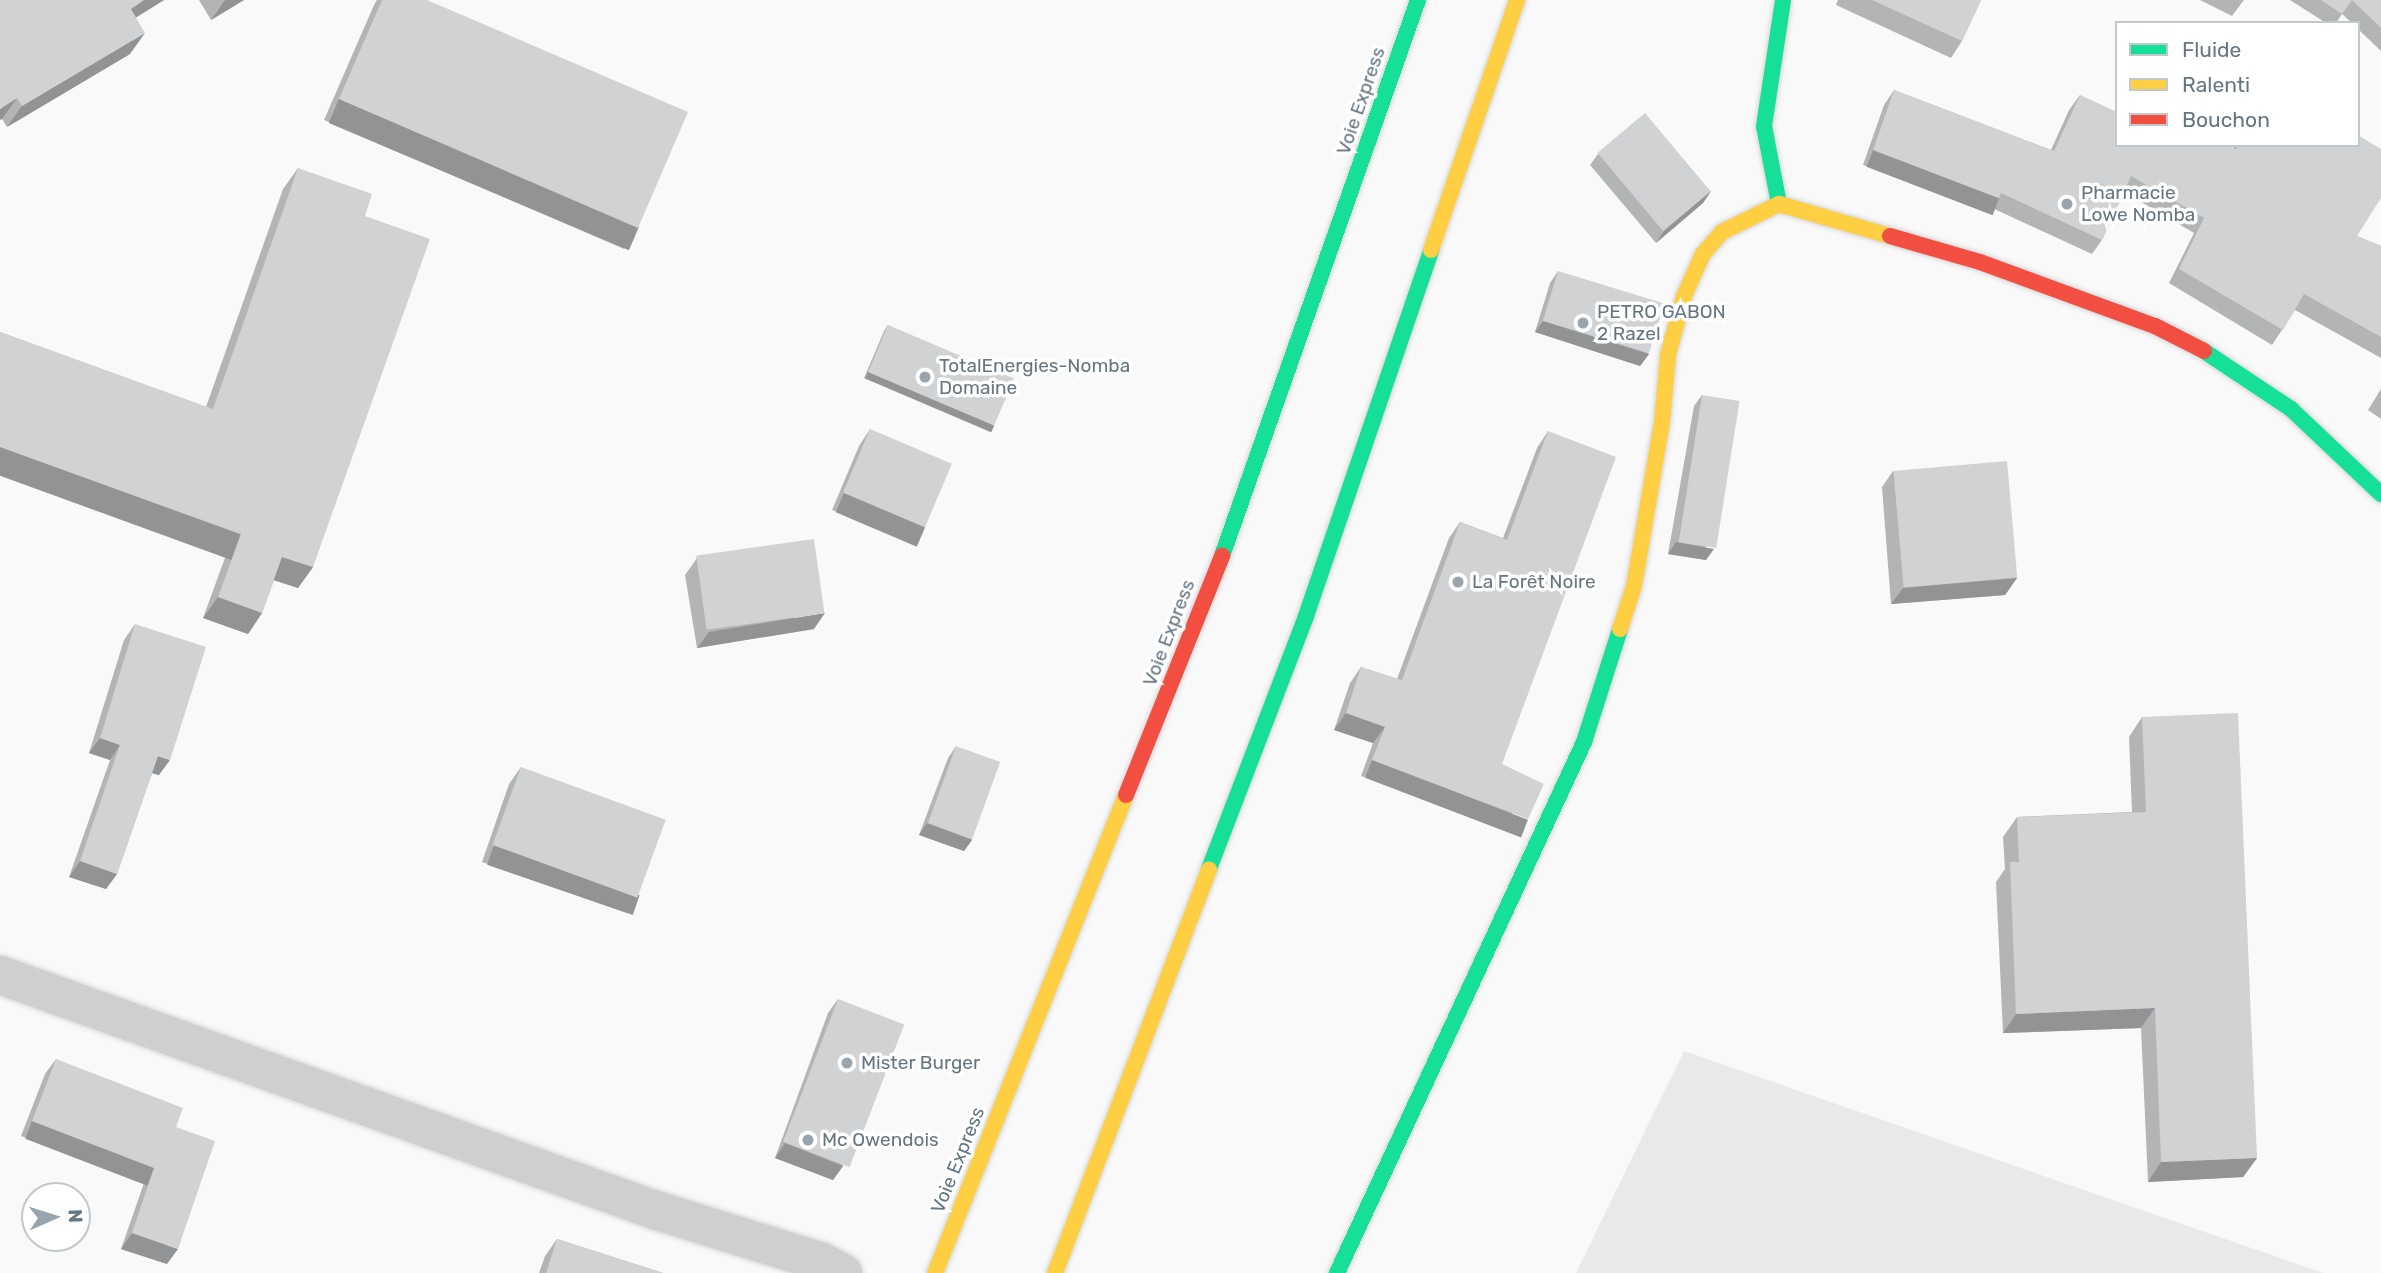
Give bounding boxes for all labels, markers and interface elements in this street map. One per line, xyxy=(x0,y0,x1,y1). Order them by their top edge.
legend xyxy=(2115,21,2360,147)
text: Fluide xyxy=(2182,37,2241,62)
street label: Voie Express xyxy=(1332,44,1390,158)
text: Ralenti xyxy=(2182,72,2250,97)
text: Bouchon xyxy=(2182,107,2270,132)
place label: Pharmacie Lowe Nomba xyxy=(2081,182,2195,226)
marker: Pharmacie Lowe Nomba xyxy=(2059,196,2075,212)
place label: PETRO GABON 2 Razel xyxy=(1597,301,1726,345)
marker: PETRO GABON 2 Razel xyxy=(1575,315,1591,331)
place label: TotalEnergies-Nomba Domaine xyxy=(939,355,1130,399)
marker: TotalEnergies-Nomba Domaine xyxy=(917,369,933,385)
place label: La Forêt Noire xyxy=(1472,571,1596,593)
marker: La Forêt Noire xyxy=(1450,574,1466,590)
street label: Voie Express xyxy=(1138,576,1200,690)
place label: Mister Burger xyxy=(861,1052,981,1074)
marker: Mister Burger xyxy=(839,1055,855,1071)
street label: Voie Express xyxy=(926,1104,990,1216)
place label: Mc Owendois xyxy=(822,1129,939,1151)
marker: Mc Owendois xyxy=(800,1132,816,1148)
north arrow xyxy=(21,1182,91,1252)
text: N xyxy=(64,1209,87,1223)

